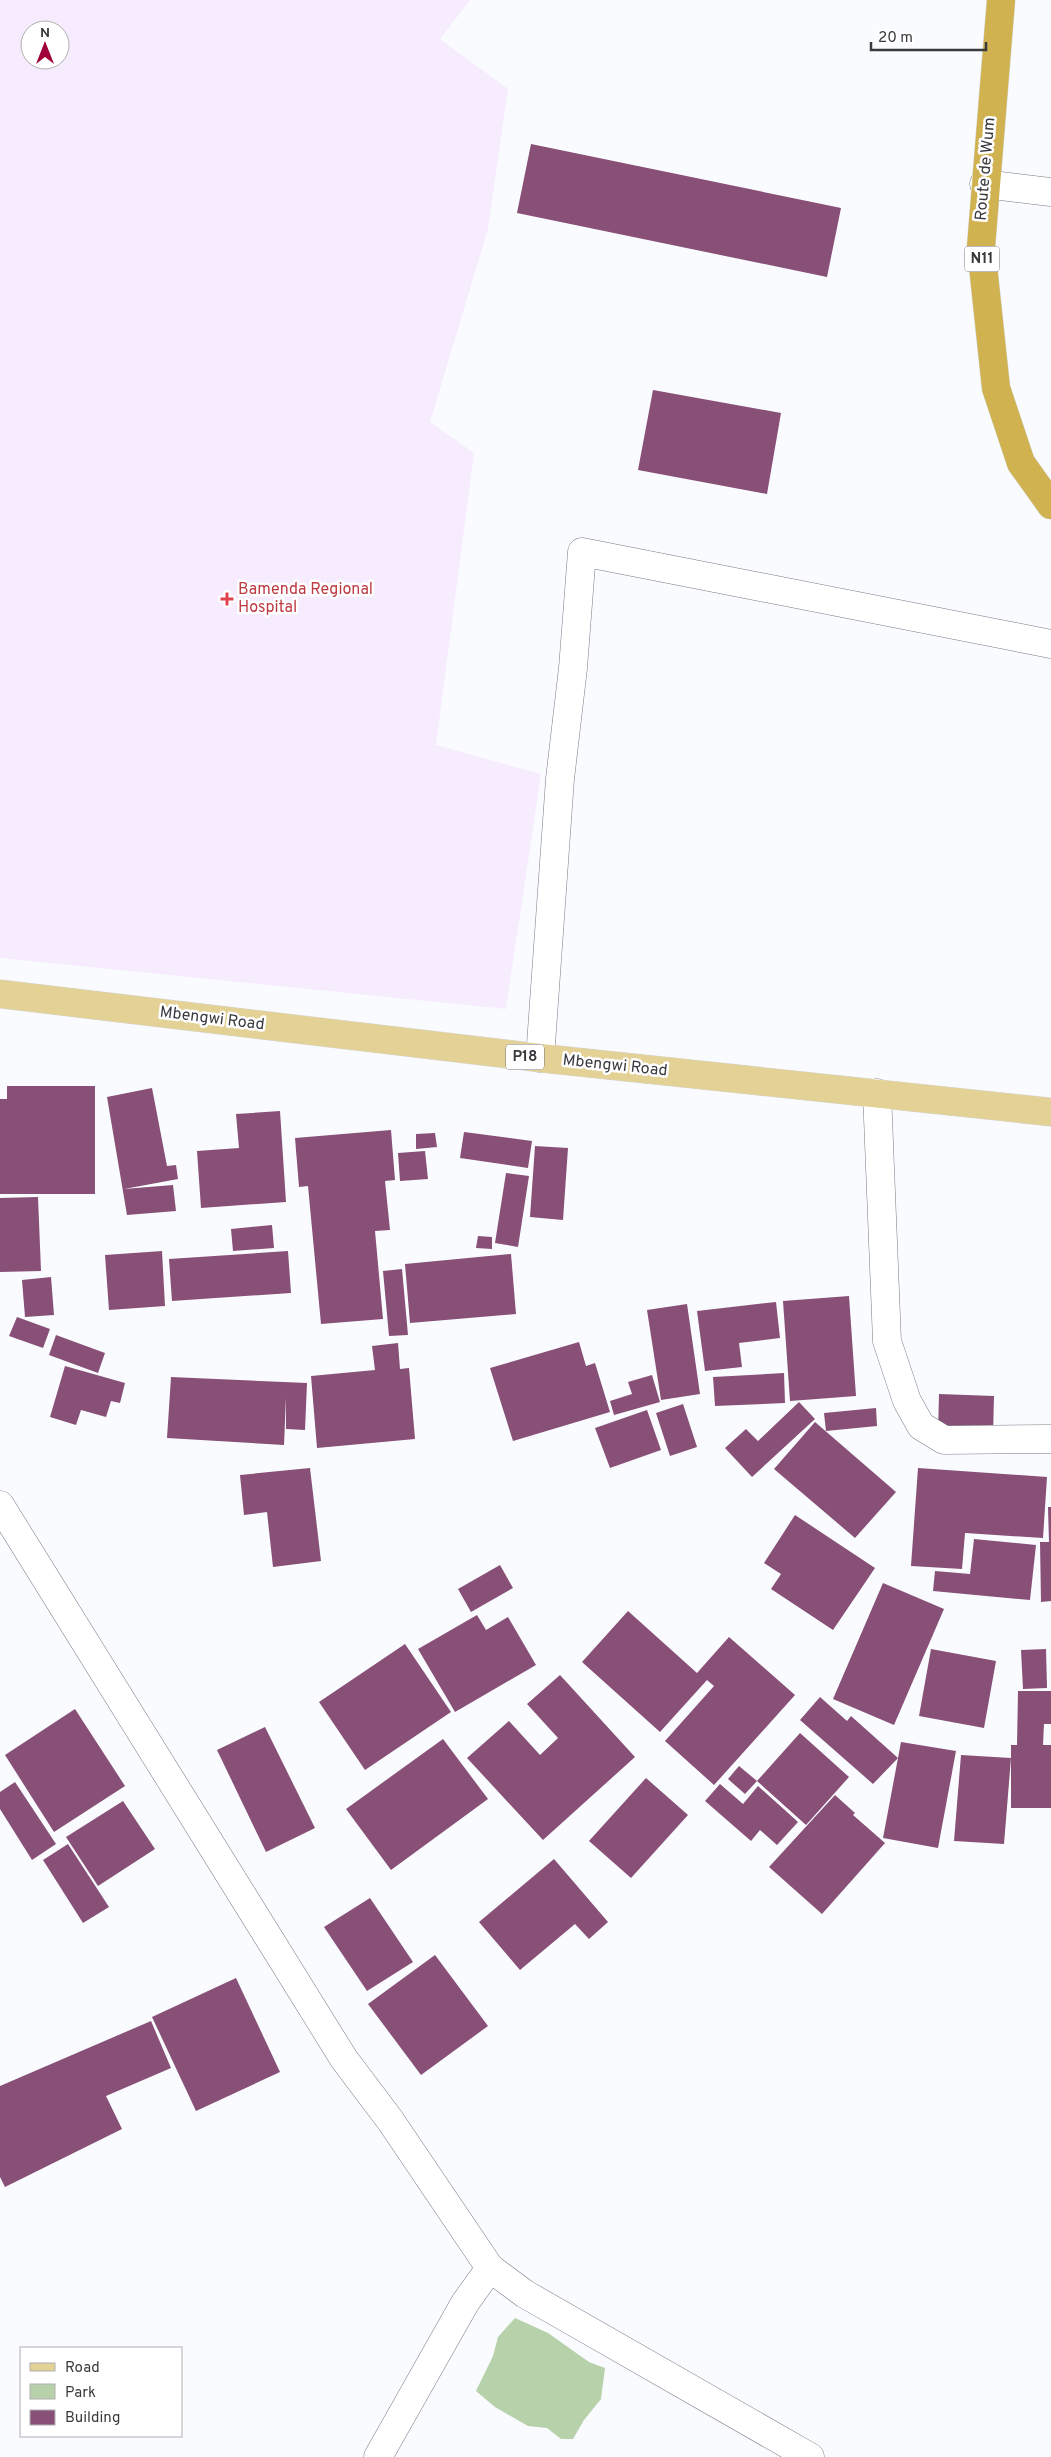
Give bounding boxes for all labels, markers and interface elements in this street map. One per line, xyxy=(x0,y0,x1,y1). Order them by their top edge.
north arrow xyxy=(20,20,70,70)
scale bar xyxy=(871,20,986,52)
text: N xyxy=(40,25,50,42)
text: 20 m xyxy=(878,29,913,48)
street label: Route de Wum xyxy=(972,117,1000,221)
road number: N11 xyxy=(964,246,1000,272)
place label: Bamenda Regional Hospital xyxy=(238,580,373,618)
marker: Bamenda Regional Hospital xyxy=(220,592,234,606)
street label: Mbengwi Road xyxy=(158,1003,266,1035)
road number: P18 xyxy=(506,1044,544,1070)
street label: Mbengwi Road xyxy=(562,1051,668,1081)
legend xyxy=(20,2347,182,2437)
text: Road xyxy=(65,2359,100,2378)
text: Park xyxy=(65,2384,96,2403)
text: Building xyxy=(65,2409,120,2428)

